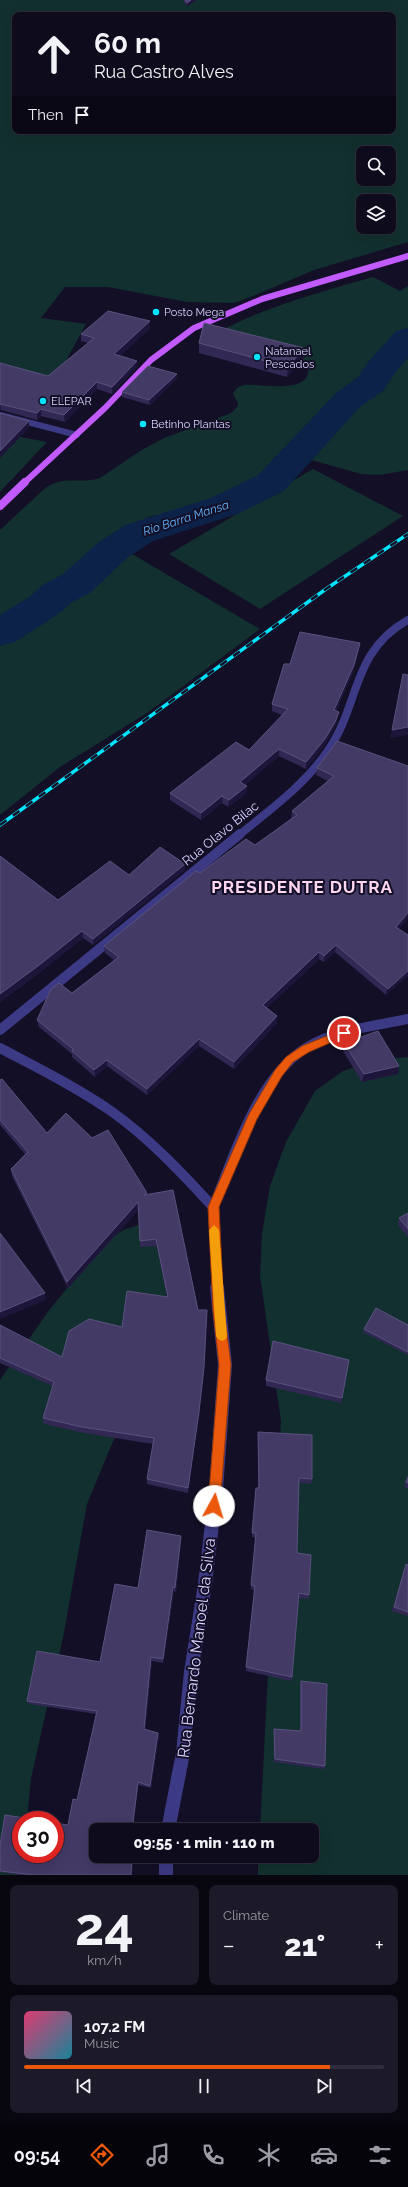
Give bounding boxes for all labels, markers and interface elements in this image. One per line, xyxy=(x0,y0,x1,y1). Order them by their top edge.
text: 60 m xyxy=(94,27,161,60)
icon: ahead xyxy=(28,28,80,80)
text: Rua Castro Alves xyxy=(94,61,234,82)
icon: arrive xyxy=(71,104,93,126)
text: Then xyxy=(28,106,63,124)
map controls xyxy=(356,146,396,234)
button: search xyxy=(356,146,396,186)
button: layers xyxy=(356,194,396,234)
place label: Posto Mega xyxy=(164,306,224,319)
marker: Posto Mega xyxy=(151,307,161,317)
place label: Natanael Pescados xyxy=(265,345,314,371)
marker: Natanael Pescados xyxy=(252,352,262,362)
place label: ELEPAR xyxy=(51,395,92,408)
marker: ELEPAR xyxy=(38,396,48,406)
place label: Betinho Plantas xyxy=(151,418,230,431)
marker: Betinho Plantas xyxy=(138,419,148,429)
water label: Rio Barra Mansa xyxy=(141,497,231,539)
street label: Rua Olavo Bilac xyxy=(179,798,261,869)
district label: PRESIDENTE DUTRA xyxy=(211,877,393,897)
pin xyxy=(327,1016,361,1050)
icon: arrive xyxy=(333,1022,355,1044)
position arrow xyxy=(193,1485,235,1527)
street label: Rua Bernardo Manoel da Silva xyxy=(174,1537,219,1759)
speed limit sign: 30 xyxy=(12,1811,64,1863)
text: 09:55 · 1 min · 110 m xyxy=(134,1834,274,1852)
text: 24 xyxy=(75,1896,134,1957)
text: Climate xyxy=(223,1908,269,1923)
text: 21° xyxy=(284,1928,325,1963)
text: − xyxy=(223,1932,235,1958)
text: + xyxy=(375,1932,384,1958)
text: km/h xyxy=(87,1953,122,1968)
text: 107.2 FM xyxy=(84,2018,145,2036)
text: Music xyxy=(84,2036,119,2051)
icon: previous xyxy=(73,2075,95,2097)
icon: pause xyxy=(193,2075,215,2097)
icon: next xyxy=(313,2075,335,2097)
icon: directions xyxy=(88,2141,116,2169)
icon: music xyxy=(144,2141,172,2169)
icon: phone xyxy=(199,2141,227,2169)
icon: climate xyxy=(255,2141,283,2169)
icon: car xyxy=(310,2141,338,2169)
icon: filters xyxy=(366,2141,394,2169)
text: 09:54 xyxy=(14,2145,60,2166)

